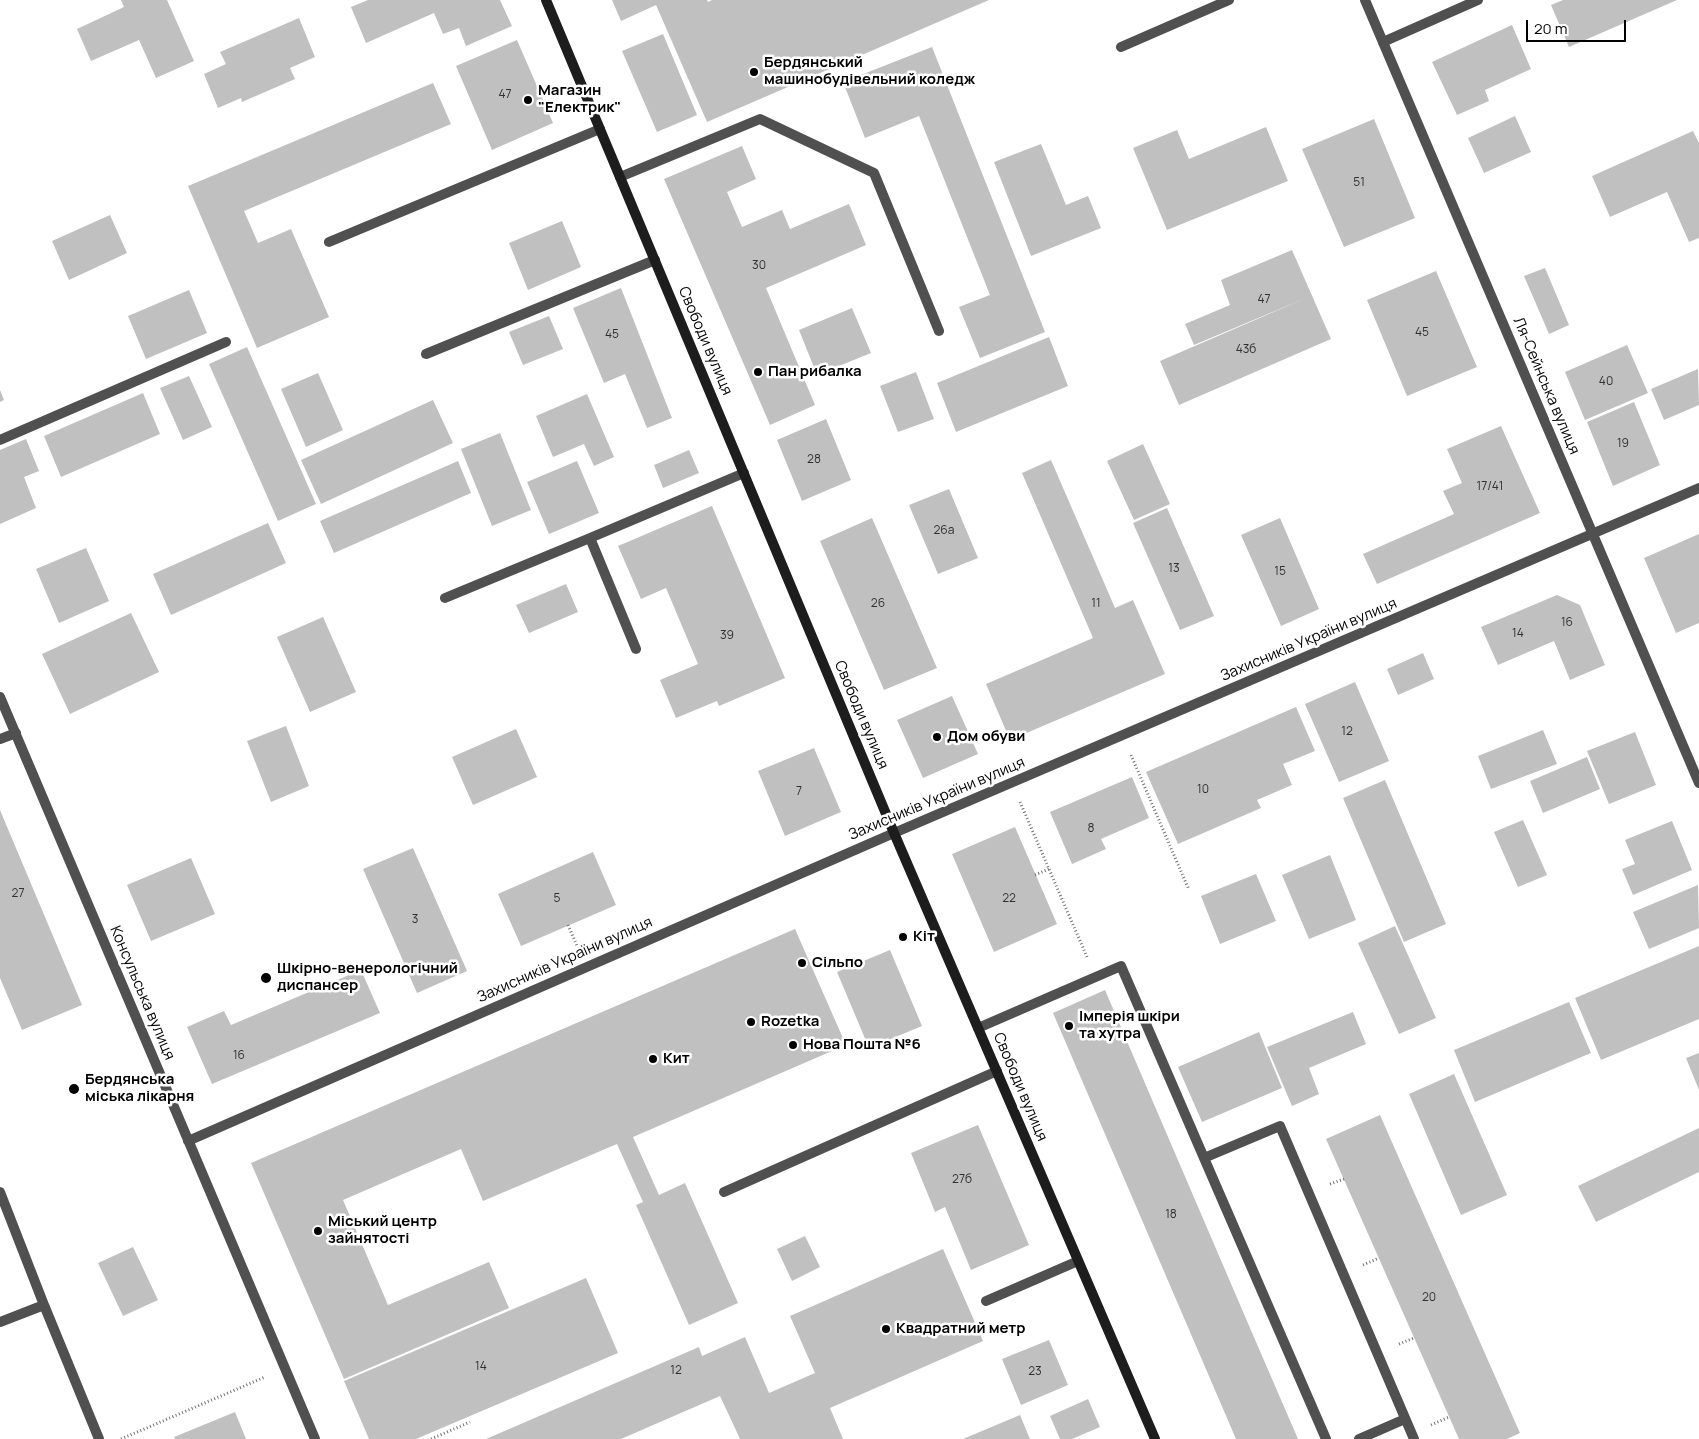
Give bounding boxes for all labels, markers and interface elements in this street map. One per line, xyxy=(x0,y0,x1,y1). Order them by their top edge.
scale bar xyxy=(1529,10,1629,42)
text: 20 m xyxy=(1534,18,1567,39)
place label: Бердянський машинобудівельний коледж xyxy=(764,54,975,89)
marker: Бердянський машинобудівельний коледж xyxy=(748,66,760,78)
place label: Магазин "Електрик" xyxy=(538,82,621,117)
house number: 47 xyxy=(498,88,512,102)
marker: Магазин "Електрик" xyxy=(522,94,534,106)
house number: 51 xyxy=(1353,176,1365,190)
house number: 30 xyxy=(752,259,766,273)
street label: Свободи вулиця xyxy=(674,284,736,398)
house number: 47 xyxy=(1257,293,1271,307)
street label: Ля-Сейнська вулиця xyxy=(1509,315,1583,457)
house number: 45 xyxy=(1415,326,1429,340)
house number: 45 xyxy=(605,328,619,342)
house number: 43б xyxy=(1236,343,1256,357)
place label: Пан рибалка xyxy=(768,363,862,381)
marker: Пан рибалка xyxy=(752,366,764,378)
house number: 40 xyxy=(1599,375,1613,389)
house number: 19 xyxy=(1617,437,1629,451)
house number: 28 xyxy=(807,453,821,467)
house number: 17/41 xyxy=(1476,480,1504,494)
house number: 26а xyxy=(934,524,954,538)
house number: 13 xyxy=(1168,562,1180,576)
house number: 15 xyxy=(1274,565,1286,579)
street label: Захисників України вулиця xyxy=(1218,595,1400,685)
house number: 26 xyxy=(871,597,885,611)
house number: 11 xyxy=(1091,597,1101,611)
house number: 16 xyxy=(1561,616,1573,630)
house number: 14 xyxy=(1512,627,1524,641)
house number: 39 xyxy=(720,629,734,643)
street label: Свободи вулиця xyxy=(830,658,892,772)
house number: 12 xyxy=(1341,725,1353,739)
place label: Дом обуви xyxy=(947,728,1025,746)
marker: Дом обуви xyxy=(931,731,943,743)
street label: Захисників України вулиця xyxy=(846,754,1028,844)
house number: 10 xyxy=(1197,783,1209,797)
house number: 7 xyxy=(796,785,802,799)
house number: 8 xyxy=(1088,822,1094,836)
house number: 27 xyxy=(12,887,24,901)
house number: 5 xyxy=(554,892,560,906)
house number: 22 xyxy=(1002,892,1016,906)
house number: 3 xyxy=(412,913,418,927)
street label: Захисників України вулиця xyxy=(475,913,655,1007)
street label: Консульська вулиця xyxy=(106,923,178,1063)
place label: Кіт xyxy=(913,928,935,946)
marker: Кіт xyxy=(897,931,909,943)
place label: Сільпо xyxy=(812,954,863,972)
marker: Сільпо xyxy=(796,957,808,969)
place label: Шкірно-венерологічний диспансер xyxy=(277,960,458,995)
marker: Шкірно-венерологічний диспансер xyxy=(259,971,273,985)
place label: Імперія шкіри та хутра xyxy=(1079,1008,1180,1043)
place label: Rozetka xyxy=(761,1013,820,1031)
marker: Rozetka xyxy=(745,1016,757,1028)
marker: Імперія шкіри та хутра xyxy=(1063,1020,1075,1032)
street label: Свободи вулиця xyxy=(989,1030,1051,1144)
place label: Нова Пошта №6 xyxy=(803,1036,921,1054)
marker: Нова Пошта №6 xyxy=(787,1039,799,1051)
house number: 16 xyxy=(233,1049,245,1063)
place label: Кит xyxy=(663,1050,690,1068)
marker: Кит xyxy=(647,1053,659,1065)
place label: Бердянська міська лікарня xyxy=(85,1071,194,1106)
marker: Бердянська міська лікарня xyxy=(67,1082,81,1096)
house number: 27б xyxy=(952,1173,972,1187)
house number: 18 xyxy=(1165,1208,1177,1222)
place label: Міський центр зайнятості xyxy=(328,1213,437,1248)
marker: Міський центр зайнятості xyxy=(312,1225,324,1237)
house number: 20 xyxy=(1422,1291,1436,1305)
place label: Квадратний метр xyxy=(896,1320,1026,1338)
marker: Квадратний метр xyxy=(880,1323,892,1335)
house number: 14 xyxy=(475,1360,487,1374)
house number: 12 xyxy=(670,1364,682,1378)
house number: 23 xyxy=(1028,1365,1042,1379)

